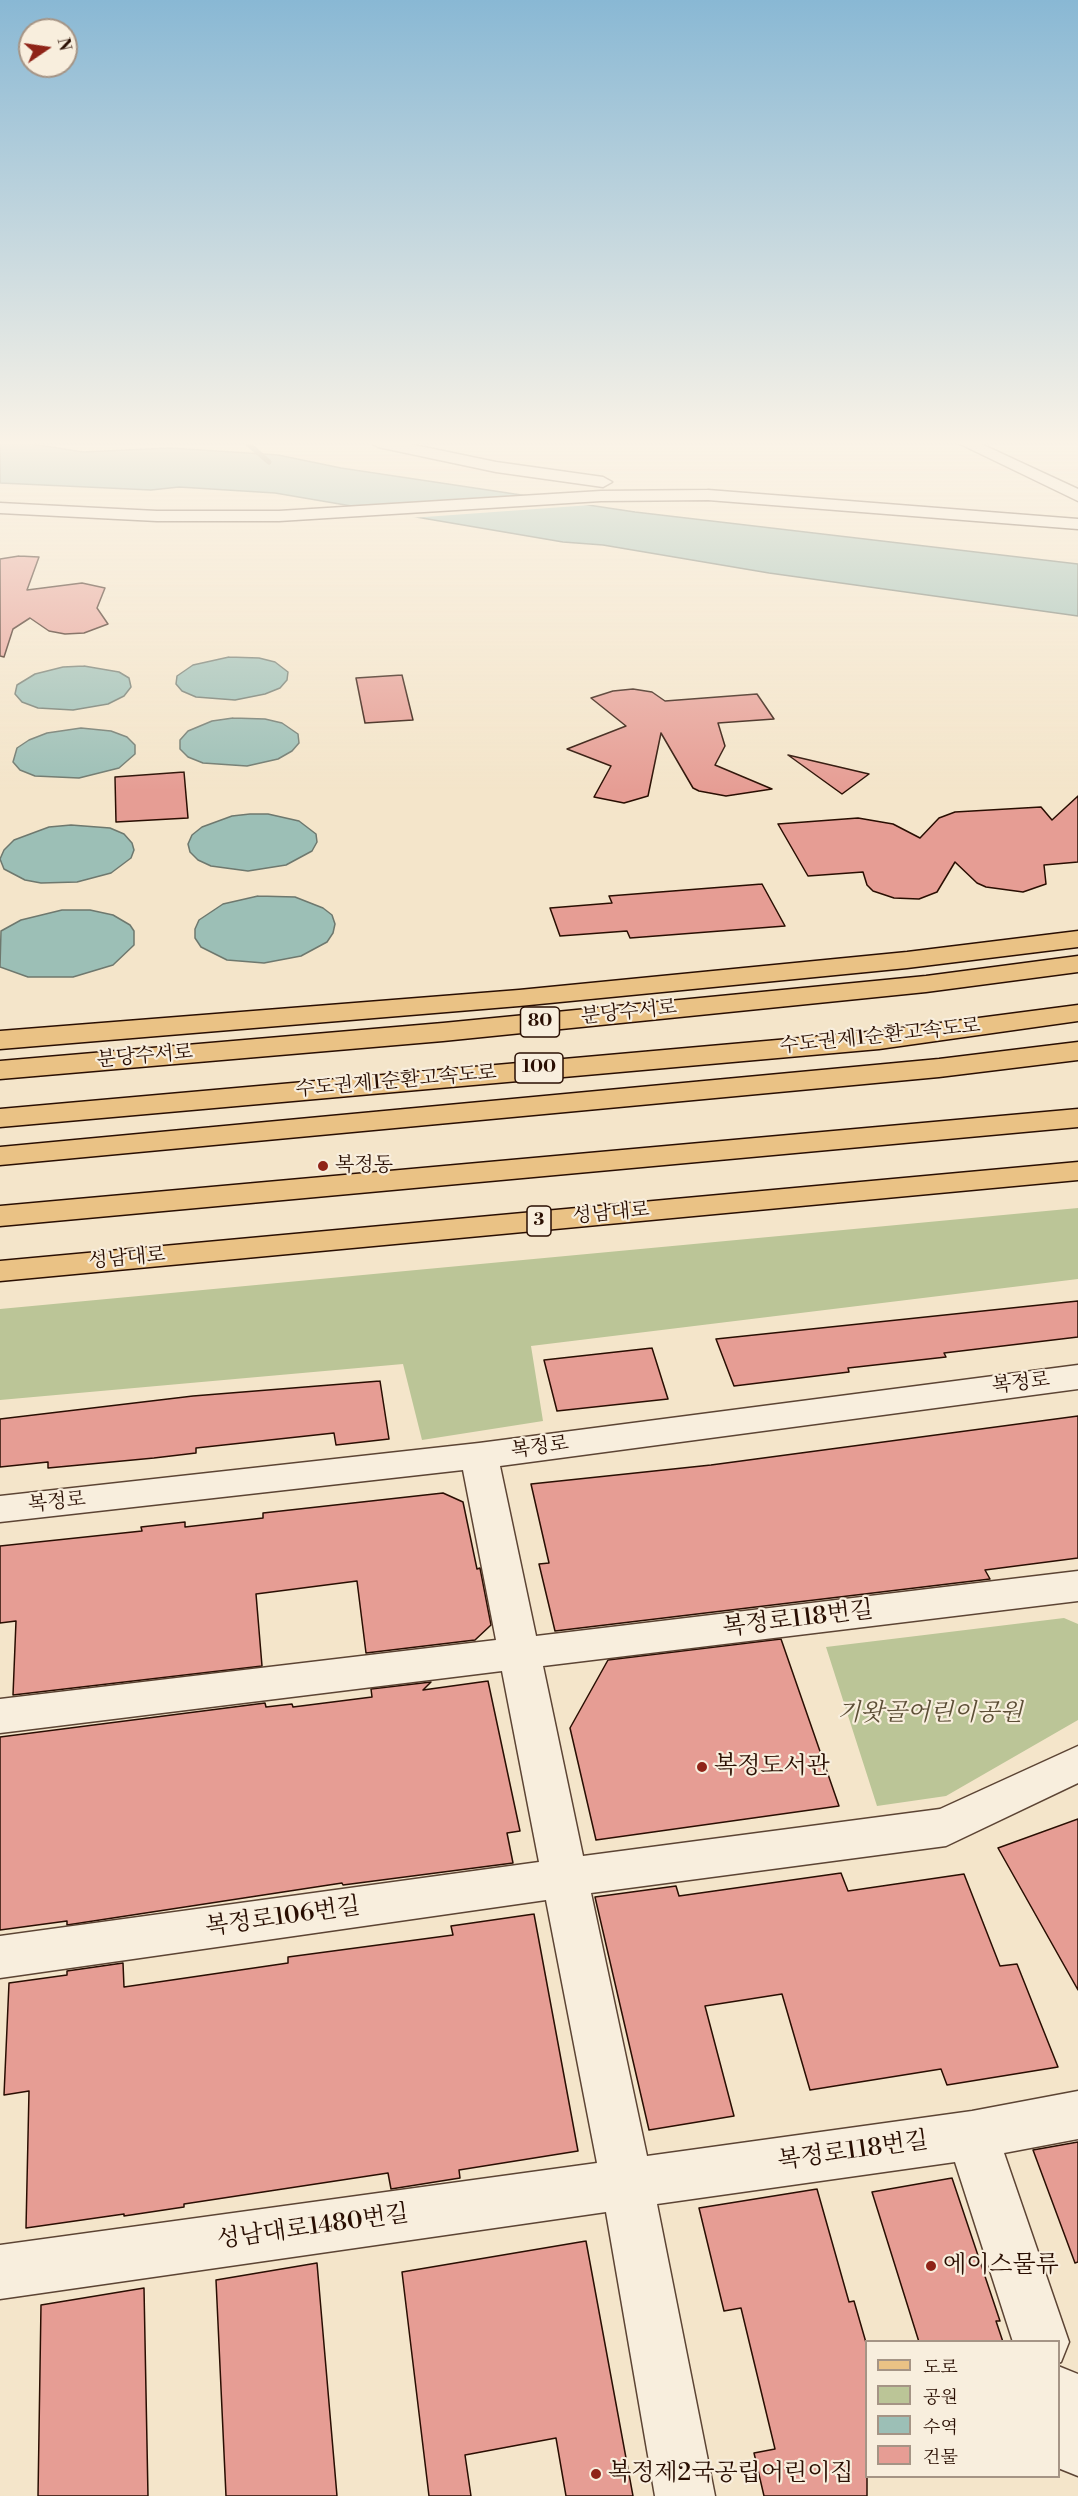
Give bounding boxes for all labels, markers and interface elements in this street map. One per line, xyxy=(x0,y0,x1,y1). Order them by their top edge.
north arrow xyxy=(18,18,78,78)
text: N xyxy=(52,36,75,53)
street label: 분당수서로 xyxy=(580,996,678,1030)
road number: 80 xyxy=(520,1007,560,1037)
street label: 수도권제1순환고속도로 xyxy=(778,1015,982,1059)
street label: 분당수서로 xyxy=(96,1041,194,1073)
road number: 100 xyxy=(515,1053,563,1083)
street label: 수도권제1순환고속도로 xyxy=(294,1061,498,1103)
place label: 복정동 xyxy=(335,1154,393,1178)
marker: 복정동 xyxy=(316,1159,330,1173)
street label: 성남대로 xyxy=(571,1199,651,1229)
road number: 3 xyxy=(527,1206,551,1236)
street label: 성남대로 xyxy=(87,1244,167,1274)
street label: 복정로 xyxy=(991,1369,1051,1399)
street label: 복정로 xyxy=(510,1432,570,1464)
street label: 복정로 xyxy=(27,1488,87,1518)
street label: 복정로118번길 xyxy=(721,1596,875,1644)
park label: 기왓골어린이공원 xyxy=(837,1700,1023,1728)
place label: 복정도서관 xyxy=(714,1753,830,1781)
marker: 복정도서관 xyxy=(695,1760,709,1774)
street label: 복정로106번길 xyxy=(204,1893,362,1943)
street label: 복정로118번길 xyxy=(776,2127,930,2177)
street label: 성남대로1480번길 xyxy=(215,2200,411,2256)
place label: 에이스물류 xyxy=(943,2252,1059,2280)
marker: 에이스물류 xyxy=(924,2259,938,2273)
legend xyxy=(865,2340,1060,2478)
text: 도로 xyxy=(923,2356,958,2379)
text: 공원 xyxy=(923,2386,958,2409)
text: 수역 xyxy=(923,2416,958,2439)
text: 건물 xyxy=(923,2446,958,2469)
place label: 복정제2국공립어린이집 xyxy=(608,2460,854,2488)
marker: 복정제2국공립어린이집 xyxy=(589,2467,603,2481)

